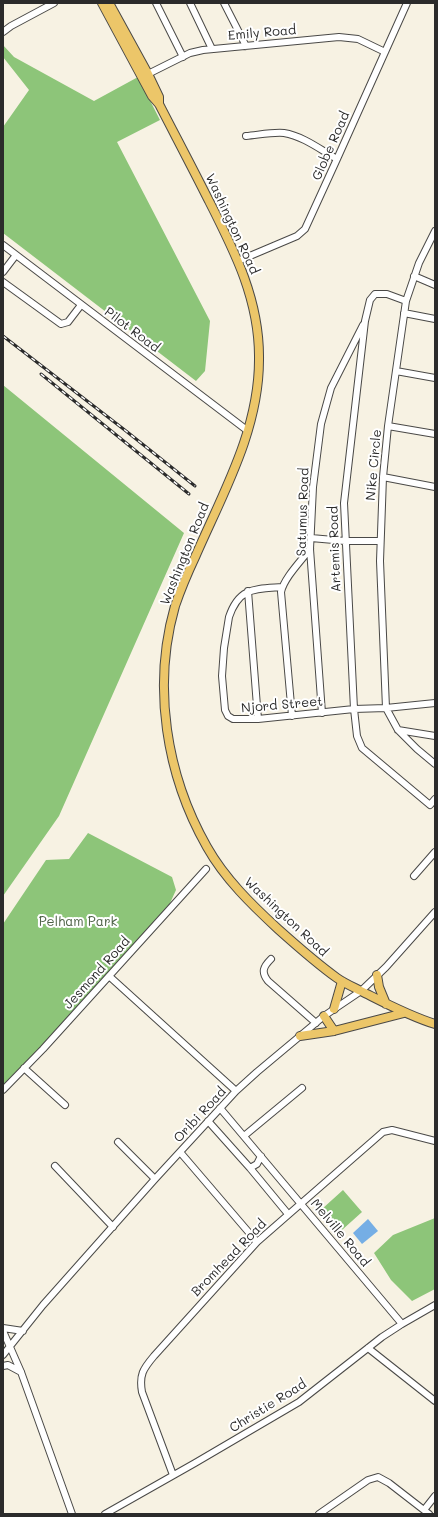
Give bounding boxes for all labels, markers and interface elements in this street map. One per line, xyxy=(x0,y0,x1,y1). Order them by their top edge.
street label: Emily Road xyxy=(227,22,297,44)
street label: Globe Road xyxy=(309,109,353,183)
street label: Washington Road xyxy=(202,171,262,277)
street label: Pilot Road xyxy=(101,304,163,356)
street label: Nike Circle xyxy=(363,429,385,501)
street label: Satumus Road xyxy=(294,467,312,557)
street label: Washington Road xyxy=(157,501,213,607)
street label: Artemis Road xyxy=(326,506,344,592)
street label: Njord Street xyxy=(240,694,324,716)
street label: Washington Road xyxy=(241,874,331,960)
park label: Pelham Park xyxy=(39,914,117,930)
street label: Jesmond Road xyxy=(61,934,133,1012)
street label: Oribi Road xyxy=(171,1084,229,1146)
street label: Melville Road xyxy=(307,1196,373,1270)
street label: Bromhead Road xyxy=(188,1216,270,1300)
street label: Christie Road xyxy=(227,1376,309,1436)

